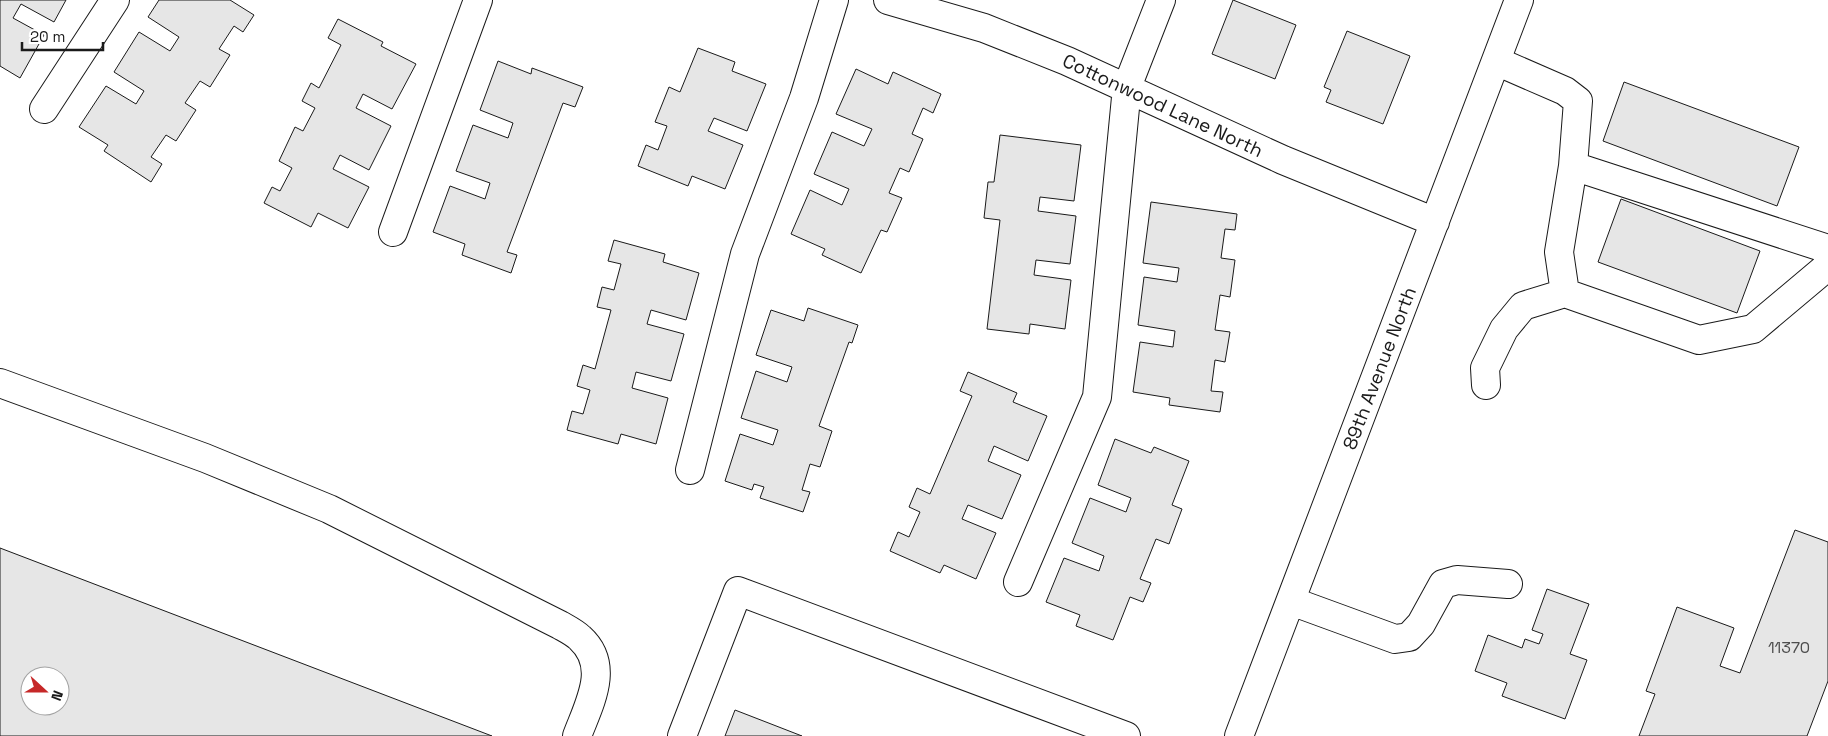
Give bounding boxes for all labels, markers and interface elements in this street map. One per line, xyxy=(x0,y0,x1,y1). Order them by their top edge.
scale bar xyxy=(22,20,104,52)
text: 20 m xyxy=(30,27,65,46)
street label: Cottonwood Lane North xyxy=(1058,48,1267,163)
street label: 89th Avenue North xyxy=(1337,283,1422,453)
house number: 11370 xyxy=(1768,637,1810,658)
north arrow xyxy=(20,666,70,716)
text: N xyxy=(47,688,67,703)

